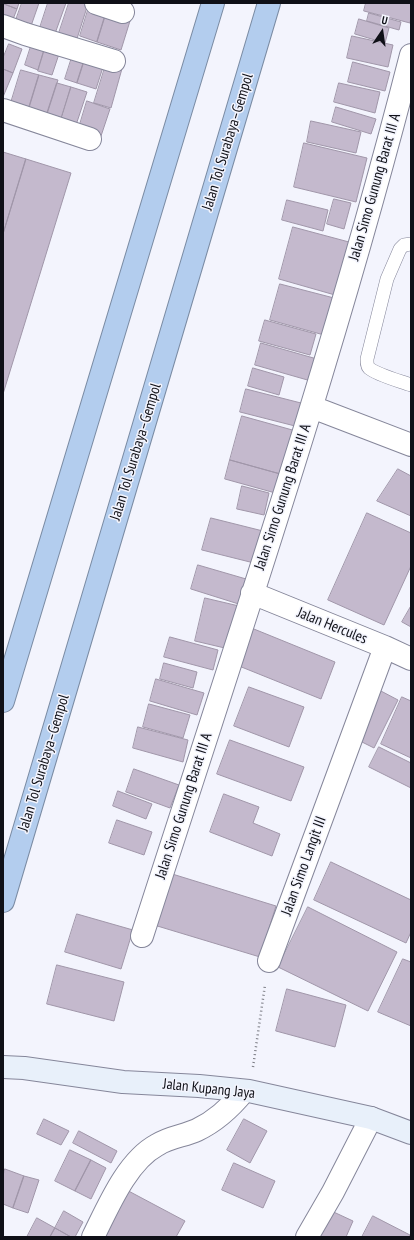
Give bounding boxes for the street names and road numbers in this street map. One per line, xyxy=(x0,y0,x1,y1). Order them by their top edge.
street label: Jalan Tol Surabaya–Gempol xyxy=(199,71,257,213)
street label: Jalan Simo Gunung Barat III A xyxy=(345,111,405,263)
street label: Jalan Tol Surabaya–Gempol xyxy=(107,381,165,523)
street label: Jalan Simo Gunung Barat III A xyxy=(251,422,315,572)
street label: Jalan Hercules xyxy=(294,604,370,648)
street label: Jalan Tol Surabaya–Gempol xyxy=(15,692,73,834)
street label: Jalan Simo Gunung Barat III A xyxy=(152,731,216,881)
street label: Jalan Simo Langit III xyxy=(278,814,330,918)
street label: Jalan Kupang Jaya xyxy=(162,1075,256,1103)

